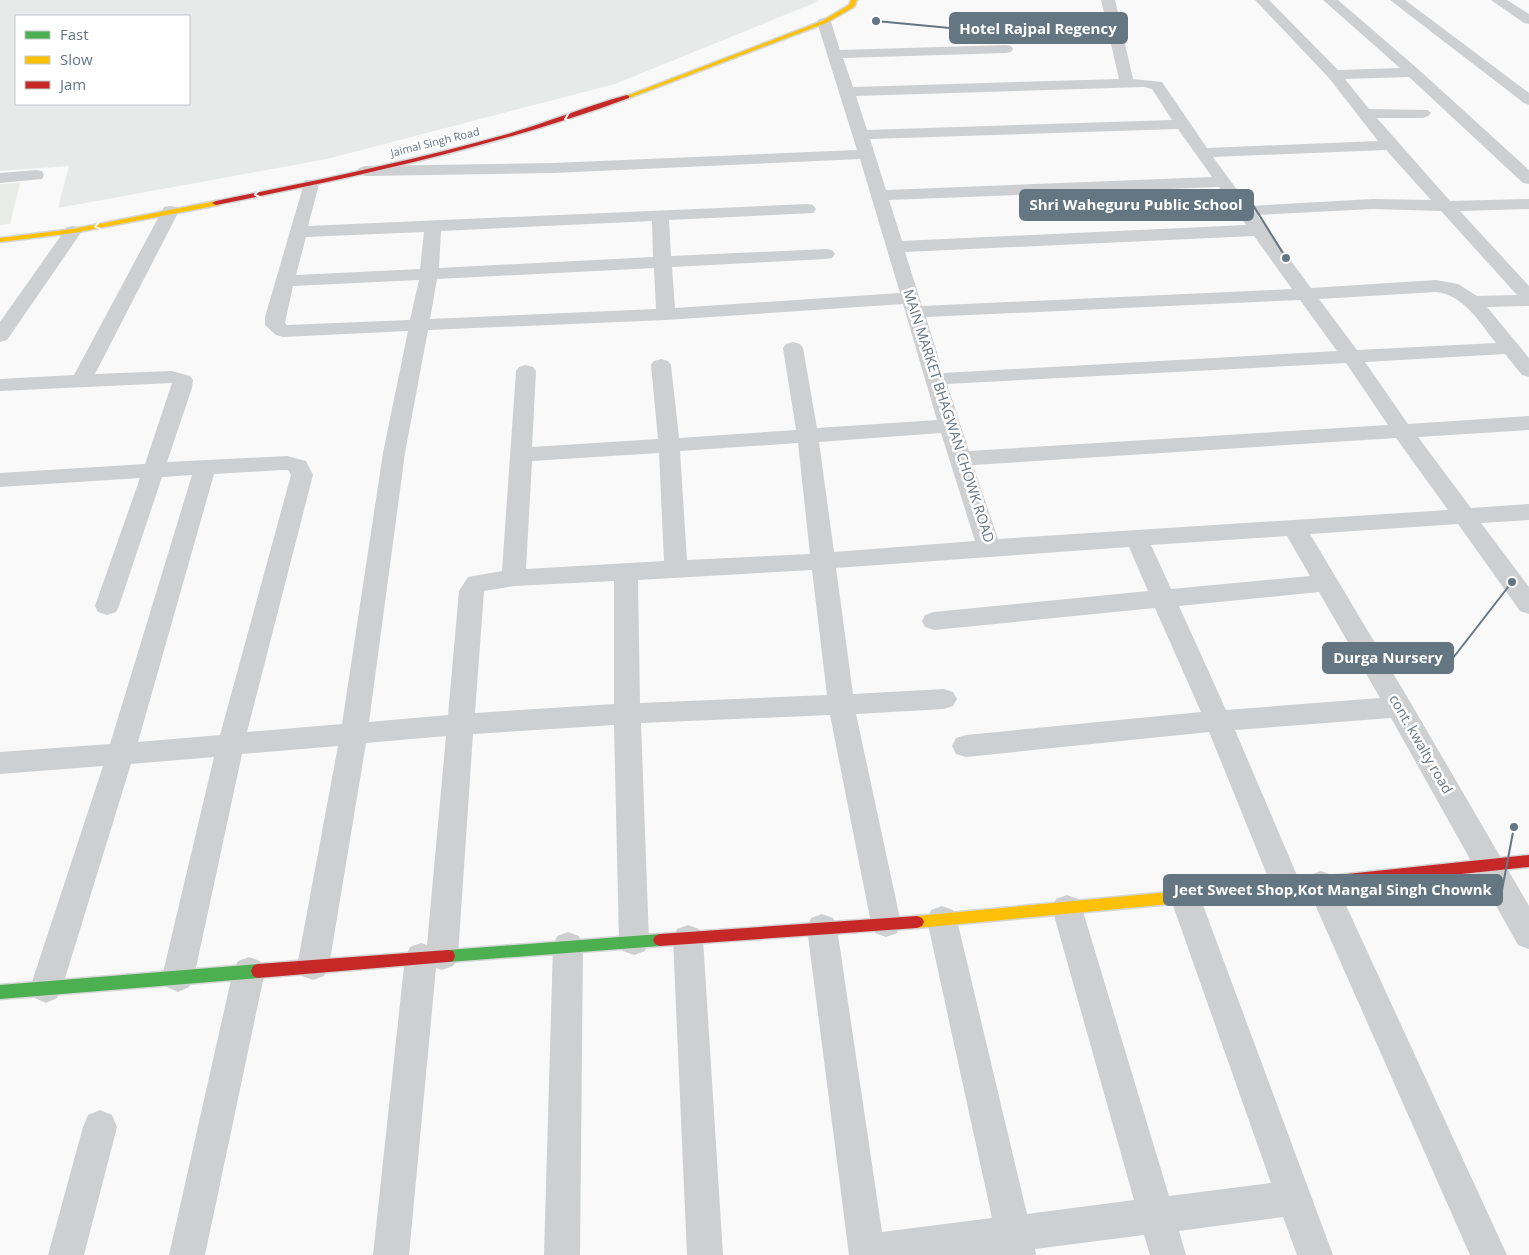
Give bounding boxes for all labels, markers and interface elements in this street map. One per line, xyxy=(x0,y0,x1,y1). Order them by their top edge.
callout: Hotel Rajpal Regency xyxy=(950,13,1127,43)
legend xyxy=(15,15,190,105)
text: Hotel Rajpal Regency xyxy=(959,18,1117,38)
text: Fast xyxy=(60,24,89,44)
text: Slow xyxy=(60,49,93,69)
text: Jam xyxy=(58,74,86,94)
one-way arrow xyxy=(565,112,573,122)
street label: Jaimal Singh Road xyxy=(388,123,481,160)
one-way arrow xyxy=(253,189,262,199)
callout: Shri Waheguru Public School xyxy=(1020,190,1253,220)
text: Shri Waheguru Public School xyxy=(1029,194,1243,214)
one-way arrow xyxy=(94,220,103,230)
street label: MAIN MARKET BHAGWAN CHOWK ROAD xyxy=(899,287,1000,545)
callout: Durga Nursery xyxy=(1323,643,1453,673)
text: Durga Nursery xyxy=(1333,647,1443,667)
street label: cont. kwalty road xyxy=(1385,691,1458,797)
callout: Jeet Sweet Shop,Kot Mangal Singh Chownk xyxy=(1164,875,1502,905)
text: Jeet Sweet Shop,Kot Mangal Singh Chownk xyxy=(1172,879,1493,899)

